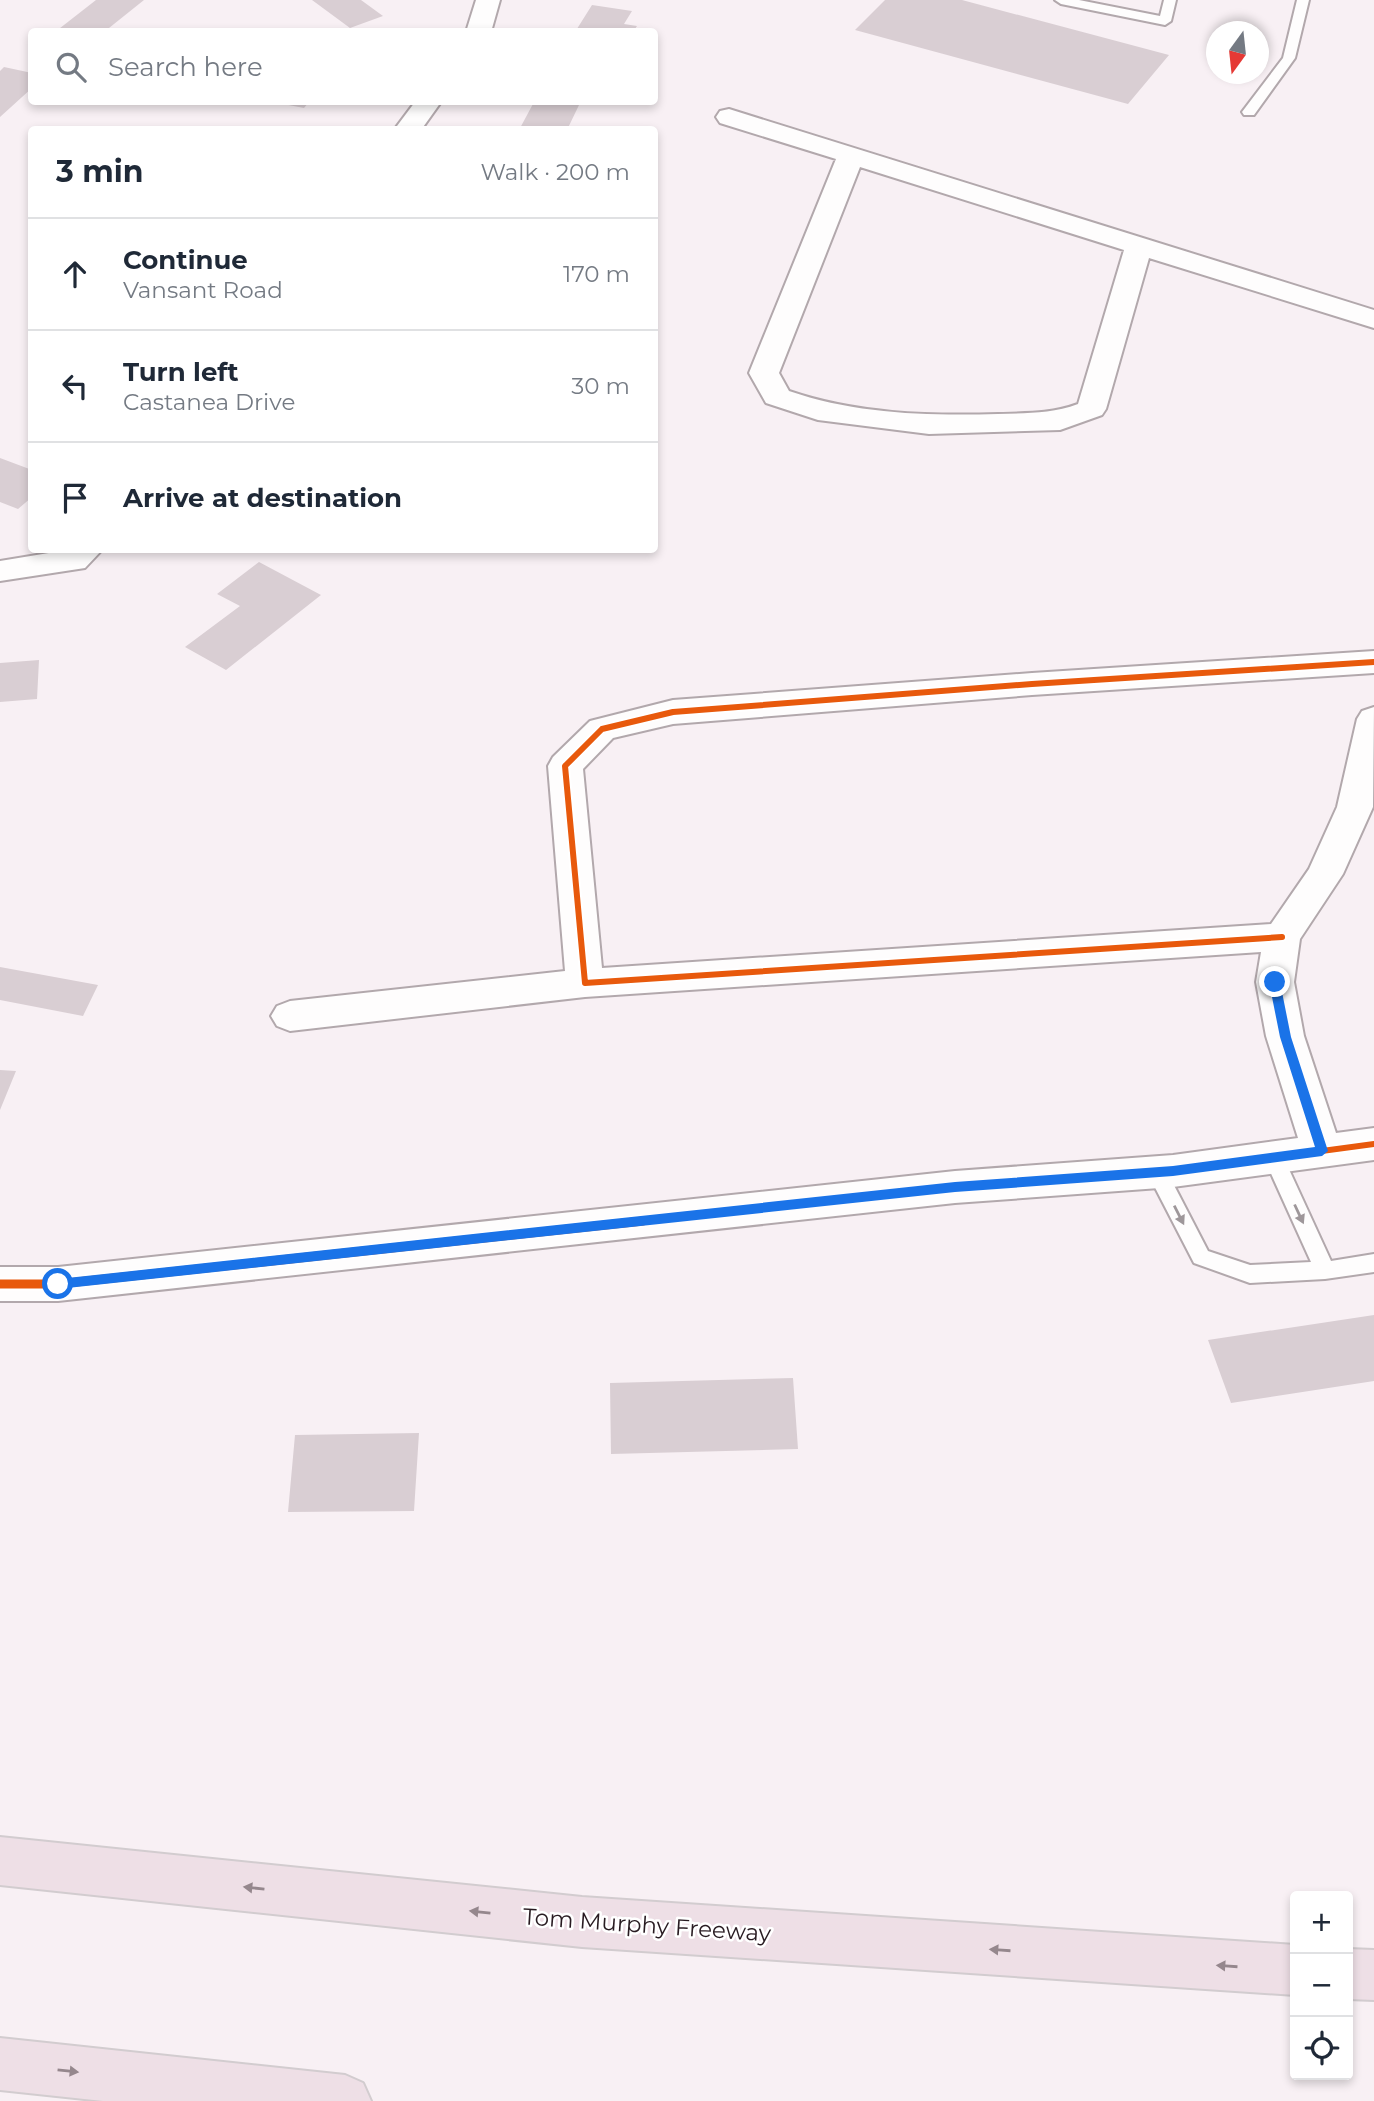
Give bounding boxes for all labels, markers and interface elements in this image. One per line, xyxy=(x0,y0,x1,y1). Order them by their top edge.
north arrow xyxy=(1206,21,1269,84)
search box xyxy=(28,28,658,105)
icon: search xyxy=(52,48,90,86)
text: Search here xyxy=(108,51,263,83)
text: 3 min xyxy=(56,153,143,190)
text: Walk · 200 m xyxy=(480,158,630,186)
text: Continue xyxy=(123,244,248,276)
icon: ahead xyxy=(56,255,94,293)
text: 170 m xyxy=(563,260,630,288)
text: Vansant Road xyxy=(123,276,283,304)
text: Turn left xyxy=(123,356,239,388)
icon: left xyxy=(56,367,94,405)
text: 30 m xyxy=(571,372,630,400)
text: Castanea Drive xyxy=(123,388,295,416)
icon: arrive xyxy=(56,479,94,517)
text: Arrive at destination xyxy=(123,482,402,514)
route end xyxy=(1259,966,1290,997)
one-way arrow xyxy=(1294,1204,1305,1224)
one-way arrow xyxy=(1174,1205,1185,1225)
route start xyxy=(42,1268,73,1299)
one-way arrow xyxy=(243,1882,265,1893)
map controls xyxy=(1290,1891,1353,2080)
button: + xyxy=(1290,1891,1353,1954)
street label: Tom Murphy Freeway xyxy=(522,1902,773,1948)
one-way arrow xyxy=(469,1906,491,1917)
one-way arrow xyxy=(989,1944,1011,1955)
button: − xyxy=(1290,1954,1353,2017)
one-way arrow xyxy=(1216,1960,1238,1971)
button: locate xyxy=(1290,2017,1353,2080)
one-way arrow xyxy=(57,2066,79,2077)

